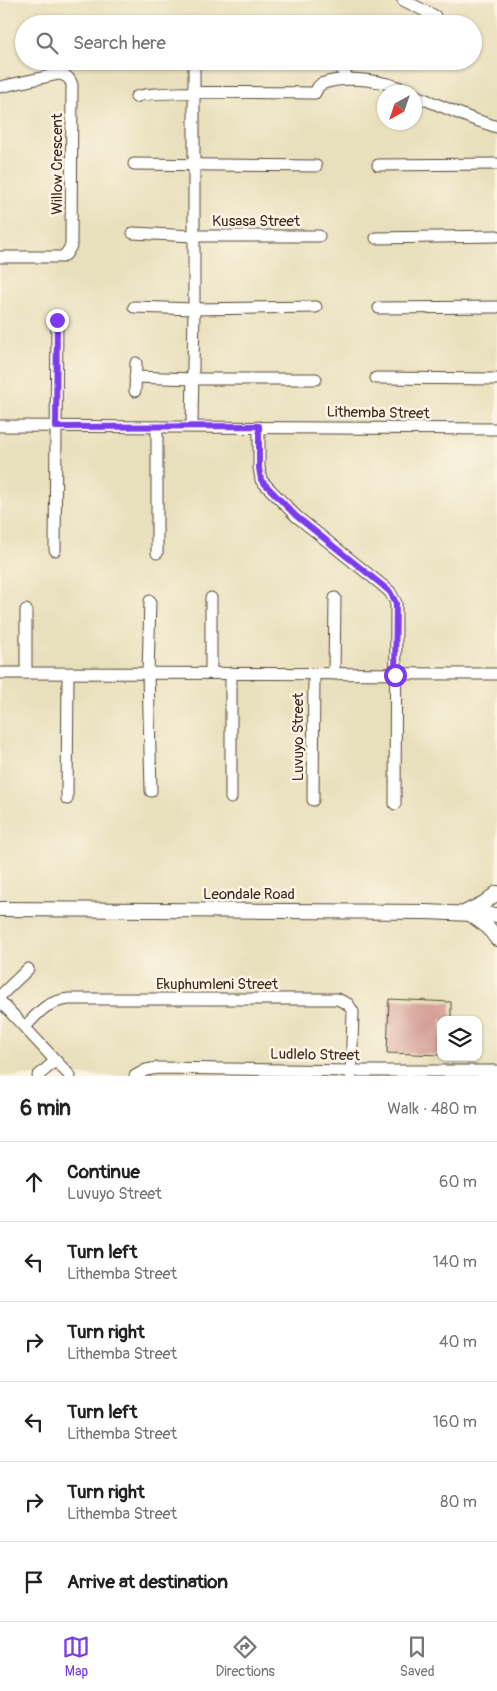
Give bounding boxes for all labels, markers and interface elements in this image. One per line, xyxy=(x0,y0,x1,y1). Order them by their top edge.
search box xyxy=(15,15,482,70)
icon: search xyxy=(33,29,61,57)
text: Search here xyxy=(73,31,166,55)
north arrow xyxy=(377,85,422,130)
street label: Willow Crescent xyxy=(48,112,67,215)
street label: Kusasa Street xyxy=(212,212,301,231)
route end xyxy=(46,309,69,332)
street label: Lithemba Street xyxy=(326,403,431,423)
route start xyxy=(384,664,407,687)
street label: Luvuyo Street xyxy=(289,692,308,781)
street label: Leondale Road xyxy=(203,885,295,904)
street label: Ekuphumleni Street xyxy=(156,975,279,994)
map controls xyxy=(437,1016,482,1061)
button: layers xyxy=(437,1016,482,1061)
street label: Ludlelo Street xyxy=(270,1045,361,1065)
text: 6 min xyxy=(20,1095,71,1122)
text: Walk · 480 m xyxy=(387,1099,477,1119)
text: Continue xyxy=(67,1160,140,1184)
icon: ahead xyxy=(20,1168,48,1196)
text: 60 m xyxy=(439,1172,477,1192)
text: Luvuyo Street xyxy=(67,1184,162,1204)
text: Turn left xyxy=(67,1240,137,1264)
icon: left xyxy=(20,1248,48,1276)
text: 140 m xyxy=(433,1252,477,1272)
text: Lithemba Street xyxy=(67,1264,177,1284)
text: Turn right xyxy=(67,1320,145,1344)
icon: right xyxy=(20,1328,48,1356)
text: 40 m xyxy=(439,1332,477,1352)
text: Lithemba Street xyxy=(67,1344,177,1364)
text: Turn left xyxy=(67,1400,137,1424)
icon: left xyxy=(20,1408,48,1436)
text: 160 m xyxy=(433,1412,477,1432)
text: Lithemba Street xyxy=(67,1424,177,1444)
text: Turn right xyxy=(67,1480,145,1504)
icon: right xyxy=(20,1488,48,1516)
text: 80 m xyxy=(440,1492,477,1512)
text: Lithemba Street xyxy=(67,1504,177,1524)
icon: arrive xyxy=(20,1568,48,1596)
text: Arrive at destination xyxy=(67,1570,228,1594)
tab: Map xyxy=(62,1633,90,1680)
tab: Directions xyxy=(215,1633,275,1680)
tab: Saved xyxy=(400,1633,435,1680)

